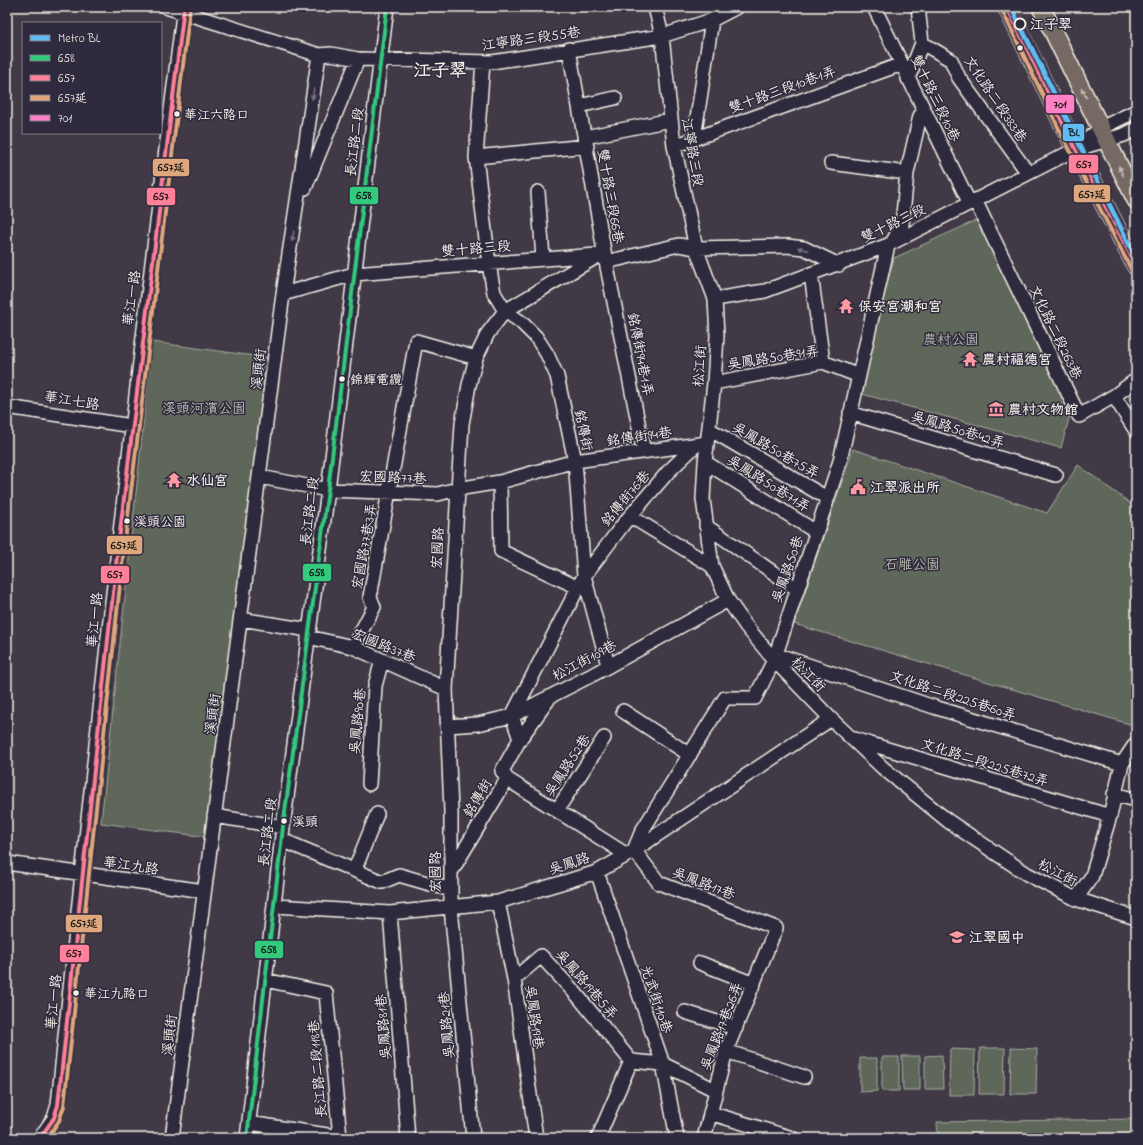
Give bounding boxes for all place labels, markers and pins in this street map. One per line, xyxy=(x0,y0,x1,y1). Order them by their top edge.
place label: 江子翠 xyxy=(1030,15,1072,36)
marker: 江子翠 xyxy=(1013,17,1027,31)
unlabelled marker xyxy=(1015,43,1025,53)
place label: 華江六路口 xyxy=(184,106,249,125)
marker: 華江六路口 xyxy=(172,109,182,119)
temple icon: 保安宮潮和宮 xyxy=(837,297,855,315)
place label: 保安宮潮和宮 xyxy=(858,297,942,318)
temple icon: 農村福德宮 xyxy=(961,350,979,368)
place label: 農村福德宮 xyxy=(982,350,1052,371)
place label: 錦輝電纜 xyxy=(350,371,402,390)
marker: 錦輝電纜 xyxy=(337,374,347,384)
museum icon: 農村文物館 xyxy=(987,400,1005,418)
place label: 農村文物館 xyxy=(1008,400,1078,421)
temple icon: 水仙宮 xyxy=(165,471,183,489)
place label: 水仙宮 xyxy=(186,471,228,492)
public building icon: 江翠派出所 xyxy=(849,478,867,496)
place label: 江翠派出所 xyxy=(870,478,940,499)
place label: 溪頭公園 xyxy=(134,513,186,532)
marker: 溪頭公園 xyxy=(122,516,132,526)
place label: 溪頭 xyxy=(292,813,318,832)
marker: 溪頭 xyxy=(279,816,289,826)
school or university icon: 江翠國中 xyxy=(948,928,966,946)
place label: 江翠國中 xyxy=(969,928,1025,949)
place label: 華江九路口 xyxy=(84,985,149,1004)
marker: 華江九路口 xyxy=(71,988,81,998)

